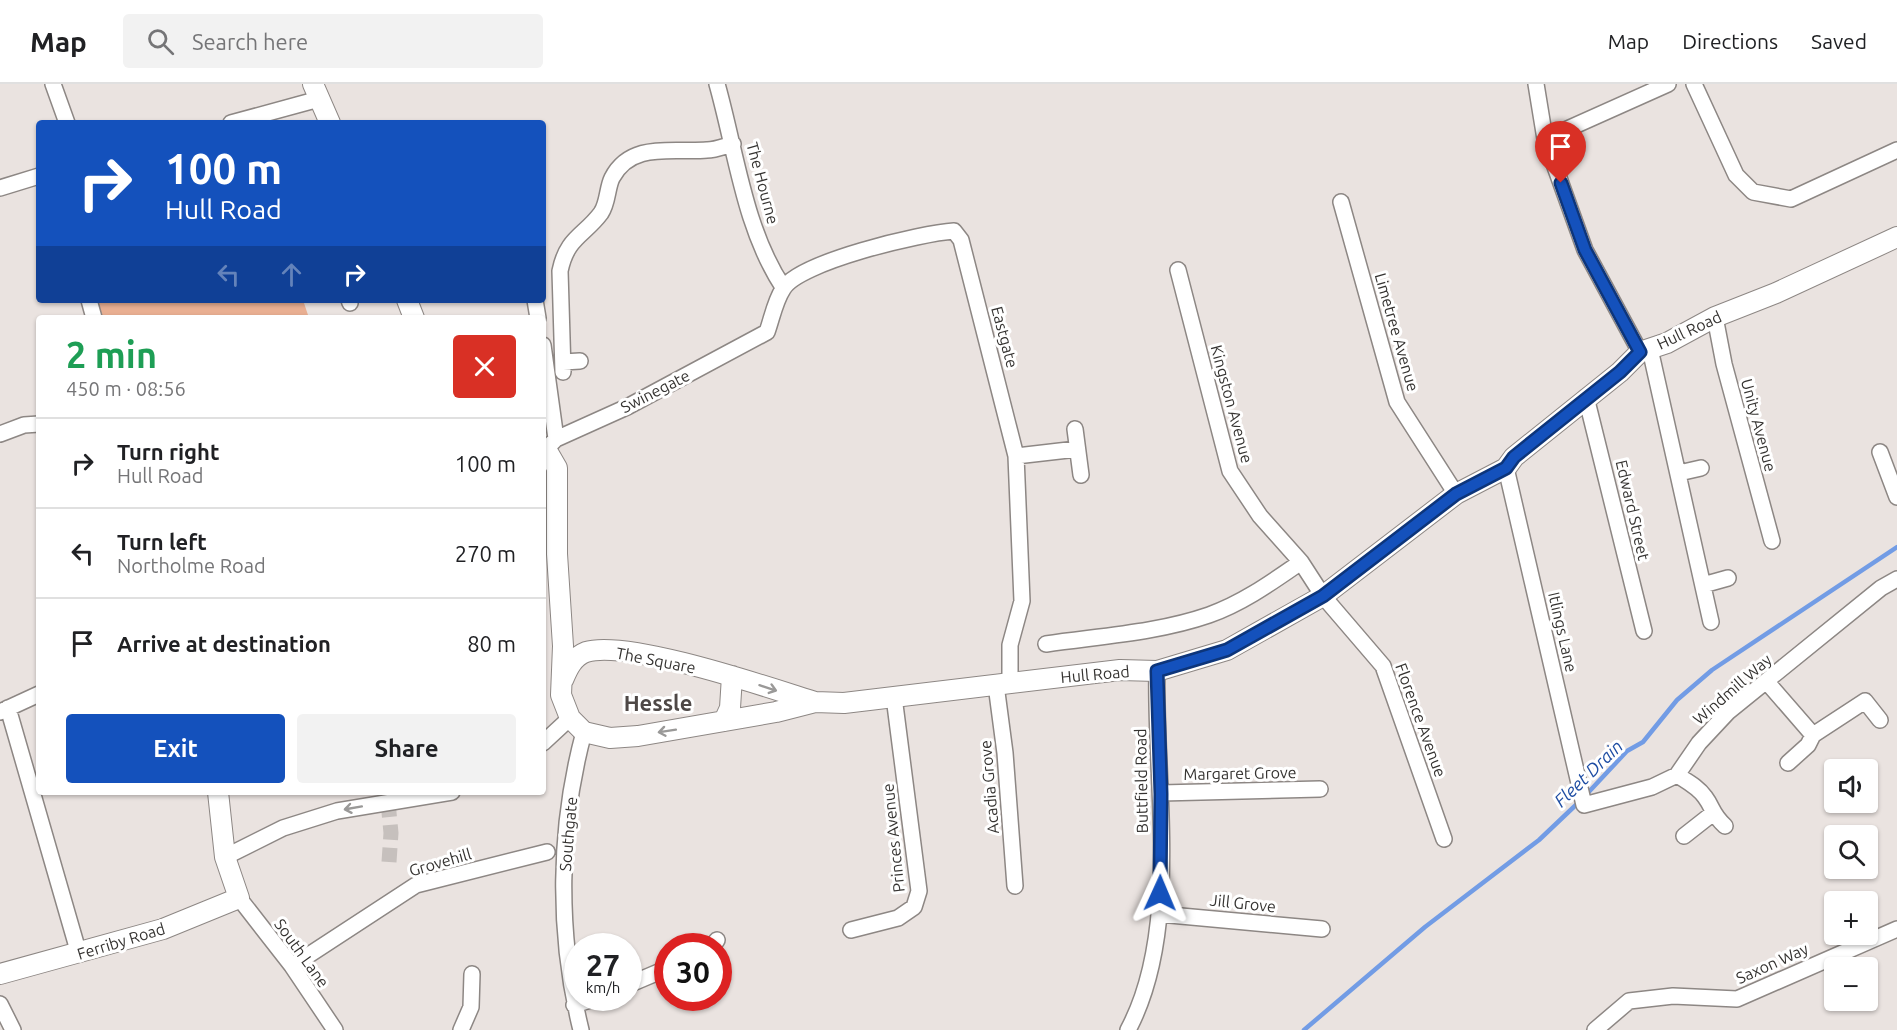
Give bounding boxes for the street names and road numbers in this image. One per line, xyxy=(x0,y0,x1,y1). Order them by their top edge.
street label: The Hourne xyxy=(743,140,783,226)
street label: Limetree Avenue xyxy=(1372,271,1422,393)
street label: Eastgate xyxy=(988,304,1022,370)
street label: Hull Road xyxy=(1654,307,1724,353)
street label: Kingston Avenue xyxy=(1208,343,1256,465)
street label: Swinegate xyxy=(617,366,693,416)
street label: Unity Avenue xyxy=(1738,377,1780,473)
street label: Edward Street xyxy=(1613,458,1653,563)
street label: Itlings Lane xyxy=(1545,590,1581,674)
street label: The Square xyxy=(615,643,697,677)
street label: Windmill Way xyxy=(1689,650,1775,728)
street label: Florence Avenue xyxy=(1392,661,1450,779)
street label: Hull Road xyxy=(1060,662,1130,686)
street label: Buttfield Road xyxy=(1131,728,1151,834)
street label: Acadia Grove xyxy=(976,740,1002,834)
street label: Margaret Grove xyxy=(1183,763,1297,783)
street label: Princes Avenue xyxy=(878,783,908,893)
street label: Southgate xyxy=(556,796,580,872)
street label: Grovehill xyxy=(407,845,473,879)
street label: Jill Grove xyxy=(1209,891,1277,915)
street label: South Lane xyxy=(271,915,333,991)
street label: Ferriby Road xyxy=(75,919,167,963)
street label: Saxon Way xyxy=(1733,939,1811,987)

